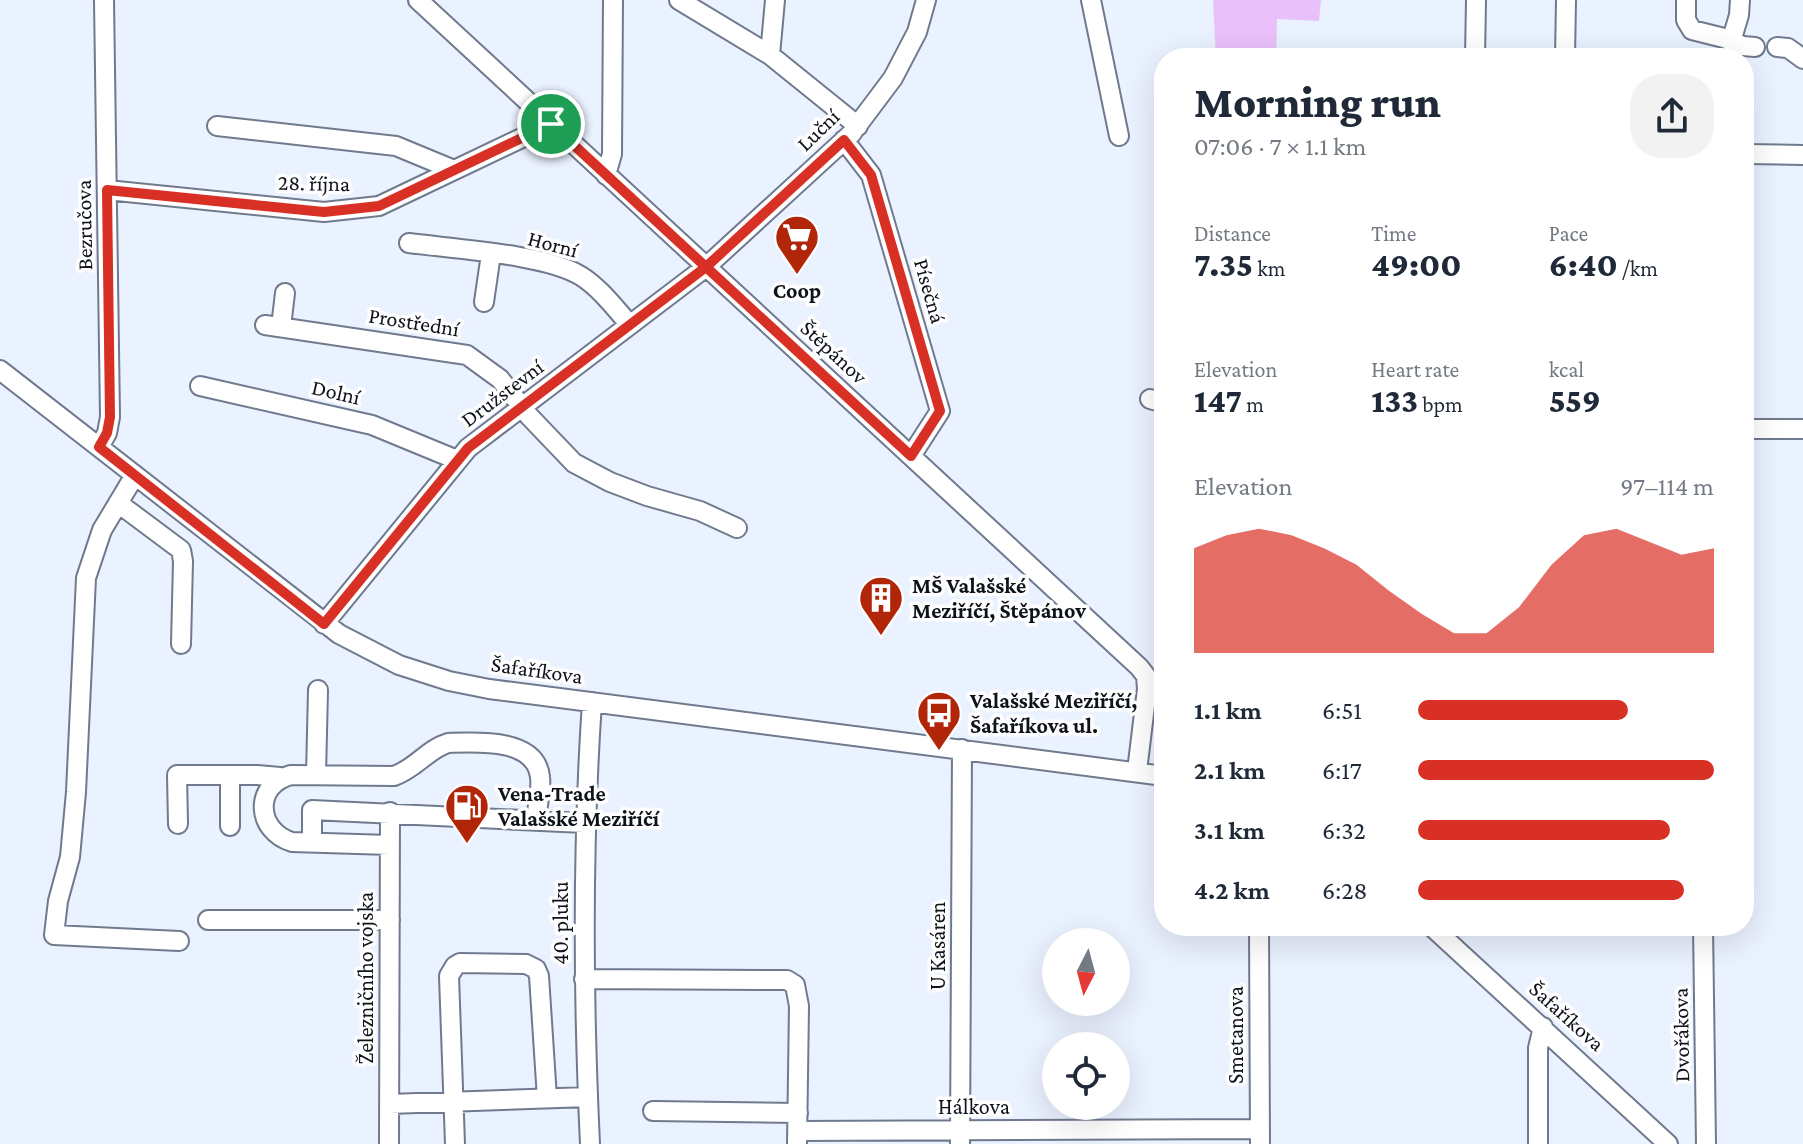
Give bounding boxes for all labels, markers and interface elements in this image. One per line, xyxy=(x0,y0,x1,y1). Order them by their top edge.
button: share xyxy=(1630,74,1714,158)
text: Morning run xyxy=(1194,78,1441,126)
pin xyxy=(517,90,585,158)
icon: arrive xyxy=(529,102,573,146)
street label: Luční xyxy=(792,103,845,156)
text: 07:06 · 7 × 1.1 km xyxy=(1194,132,1366,161)
street label: 28. října xyxy=(278,170,350,196)
street label: Bezručova xyxy=(71,179,97,271)
supermarket icon: Coop xyxy=(773,213,821,276)
text: Distance xyxy=(1194,221,1271,246)
text: Time xyxy=(1371,221,1416,246)
text: Pace xyxy=(1549,221,1588,246)
street label: Horní xyxy=(525,225,582,263)
text: 7.35 xyxy=(1194,246,1253,283)
text: 49:00 xyxy=(1371,246,1462,283)
text: 6:40 xyxy=(1549,246,1618,283)
street label: Písečná xyxy=(909,256,951,326)
text: km xyxy=(1253,256,1285,281)
text: /km xyxy=(1618,256,1658,281)
place label: Coop xyxy=(773,278,821,303)
street label: Prostřední xyxy=(367,303,462,342)
street label: Štěpánov xyxy=(796,315,873,390)
street label: Družstevní xyxy=(456,353,549,432)
text: Elevation xyxy=(1194,357,1277,382)
text: Heart rate xyxy=(1371,357,1459,382)
text: kcal xyxy=(1549,357,1584,382)
street label: Dolní xyxy=(309,374,364,410)
text: 147 xyxy=(1194,382,1242,419)
text: 133 xyxy=(1371,382,1418,419)
text: 559 xyxy=(1549,382,1601,419)
text: m xyxy=(1242,392,1264,417)
text: bpm xyxy=(1418,392,1463,417)
text: Elevation xyxy=(1194,472,1292,501)
text: 97–114 m xyxy=(1620,472,1714,501)
place label: MŠ Valašské Meziříčí, Štěpánov xyxy=(912,573,1086,623)
building icon: MŠ Valašské Meziříčí, Štěpánov xyxy=(857,574,905,637)
street label: Šafaříkova xyxy=(490,651,584,689)
place label: Valašské Meziříčí, Šafaříkova ul. xyxy=(969,688,1137,738)
bus stop icon: Valašské Meziříčí, Šafaříkova ul. xyxy=(915,689,963,752)
text: 1.1 km xyxy=(1194,696,1262,725)
text: 6:51 xyxy=(1322,696,1362,725)
text: 2.1 km xyxy=(1194,756,1265,785)
text: 6:17 xyxy=(1322,756,1362,785)
place label: Vena-Trade Valašské Meziříčí xyxy=(497,781,661,831)
fuel station icon: Vena-Trade Valašské Meziříčí xyxy=(443,782,491,845)
text: 3.1 km xyxy=(1194,816,1265,845)
text: 6:32 xyxy=(1322,816,1366,845)
text: 4.2 km xyxy=(1194,876,1270,905)
text: 6:28 xyxy=(1322,876,1368,905)
street label: 40. pluku xyxy=(548,881,573,965)
street label: Železničního vojska xyxy=(353,892,378,1064)
street label: U Kasáren xyxy=(925,902,950,990)
north arrow xyxy=(1042,928,1130,1016)
map controls xyxy=(1042,928,1130,1120)
street label: Šafaříkova xyxy=(1524,976,1610,1056)
street label: Smetanova xyxy=(1223,986,1248,1084)
street label: Dvořákova xyxy=(1668,988,1694,1082)
button: locate xyxy=(1042,1032,1130,1120)
street label: Hálkova xyxy=(938,1094,1010,1119)

